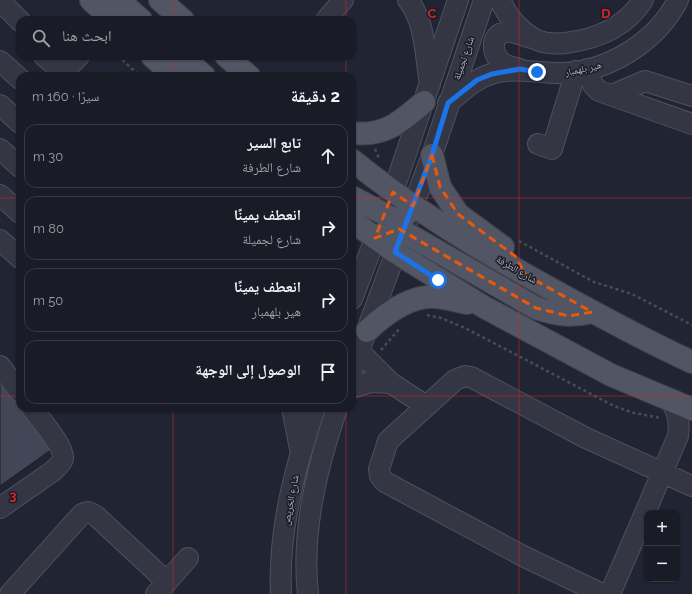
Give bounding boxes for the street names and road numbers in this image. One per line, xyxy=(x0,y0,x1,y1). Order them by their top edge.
street label: شارع لجميلة xyxy=(451,35,477,82)
street label: هير بلهمبار xyxy=(563,59,603,78)
street label: شارع الطرفة xyxy=(494,253,539,287)
street label: شارع الخريص xyxy=(280,474,302,526)

